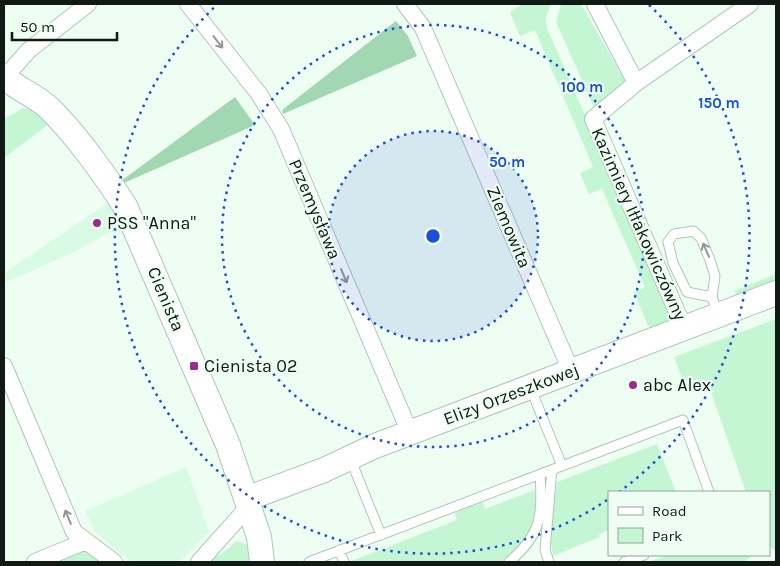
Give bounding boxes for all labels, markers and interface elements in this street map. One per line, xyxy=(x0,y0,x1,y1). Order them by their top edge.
scale bar xyxy=(12,10,118,42)
text: 50 m xyxy=(20,18,55,36)
one-way arrow xyxy=(213,35,224,48)
text: 100 m xyxy=(561,78,603,96)
text: 150 m xyxy=(698,94,740,112)
street label: Kazimiery Iłłakowiczówny xyxy=(587,124,692,324)
text: 50 m xyxy=(489,153,525,171)
street label: Przemysława xyxy=(284,156,346,262)
street label: Ziemowita xyxy=(482,183,536,271)
place label: PSS "Anna" xyxy=(107,212,196,234)
marker: PSS "Anna" xyxy=(91,217,103,229)
centre of rings xyxy=(424,227,442,245)
one-way arrow xyxy=(701,243,710,258)
street label: Cienista xyxy=(143,263,189,335)
one-way arrow xyxy=(340,268,350,283)
place label: Cienista 02 xyxy=(204,355,297,377)
street label: Elizy Orzeszkowej xyxy=(440,358,582,430)
marker: Cienista 02 xyxy=(188,360,200,372)
place label: abc Alex xyxy=(643,374,711,396)
marker: abc Alex xyxy=(627,379,639,391)
legend xyxy=(608,491,770,556)
text: Road xyxy=(652,502,687,520)
one-way arrow xyxy=(63,510,72,525)
text: Park xyxy=(652,527,682,545)

